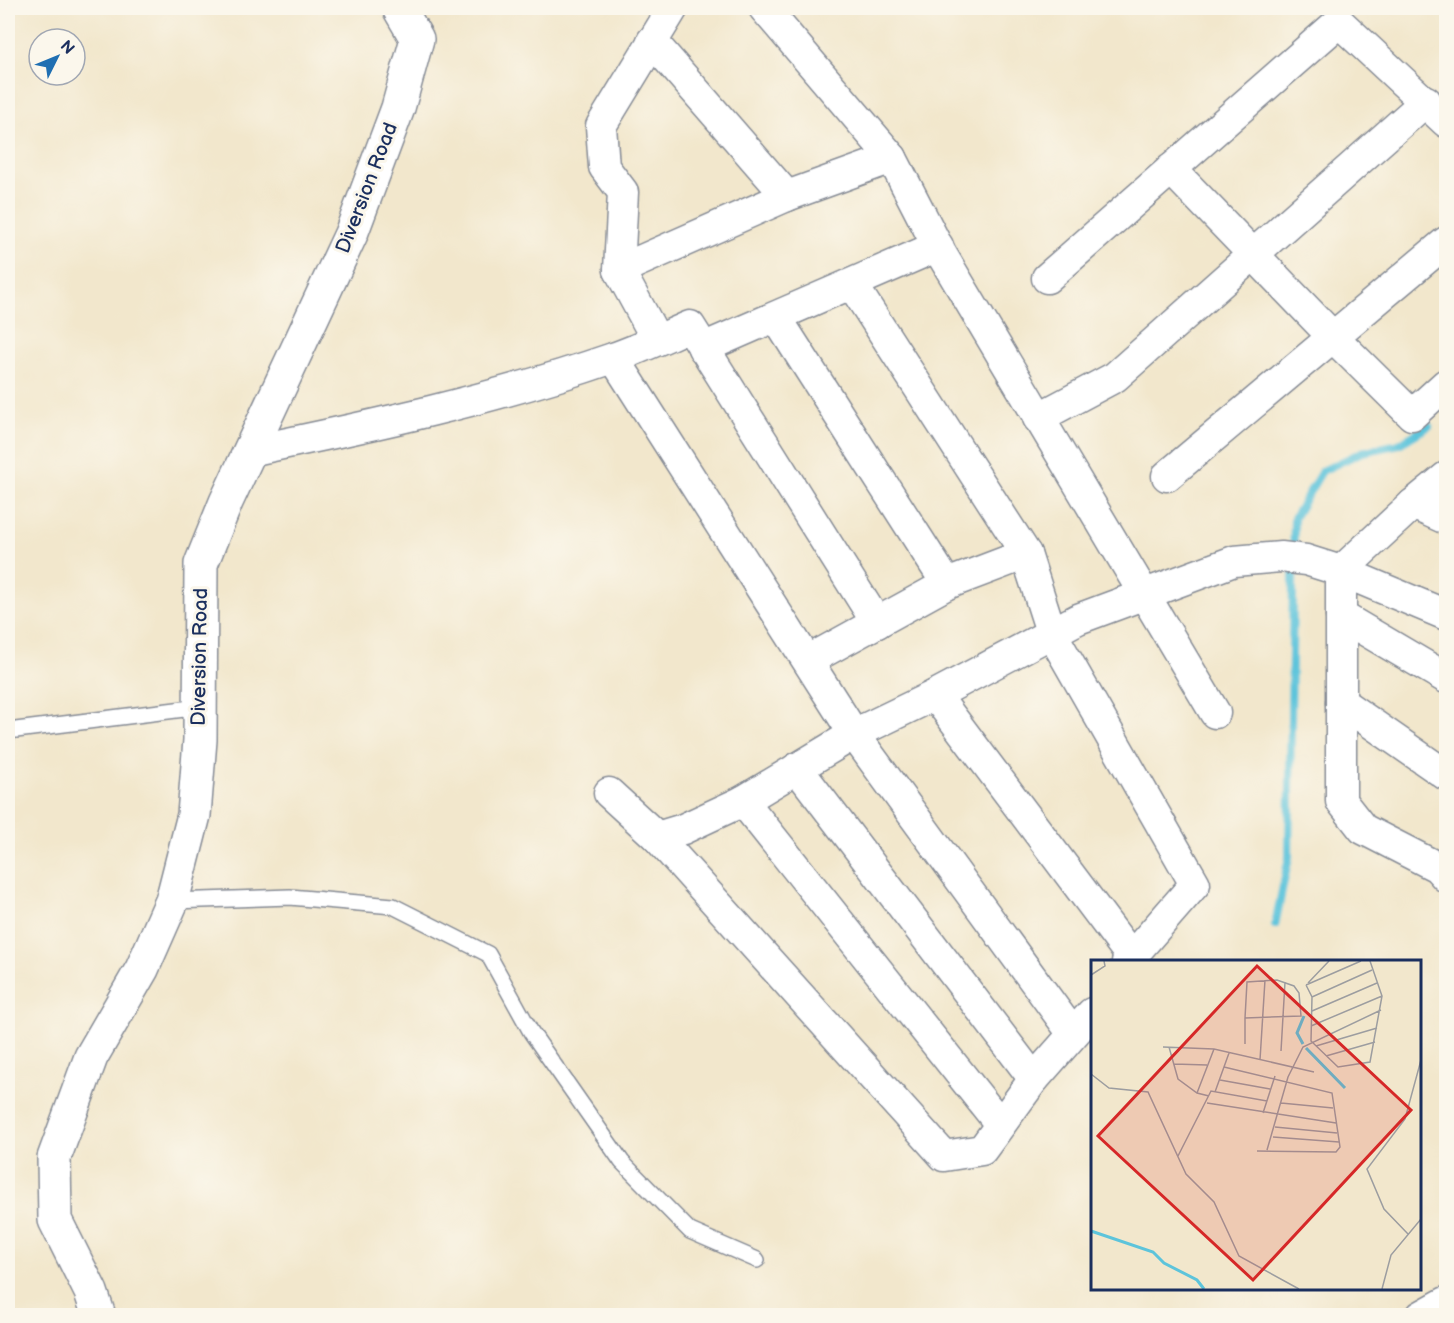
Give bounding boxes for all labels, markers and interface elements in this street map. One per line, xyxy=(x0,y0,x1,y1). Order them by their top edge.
north arrow xyxy=(27,27,87,87)
text: N xyxy=(56,37,78,59)
street label: Diversion Road xyxy=(331,119,403,257)
street label: Diversion Road xyxy=(187,588,213,726)
inset map xyxy=(1091,960,1421,1290)

